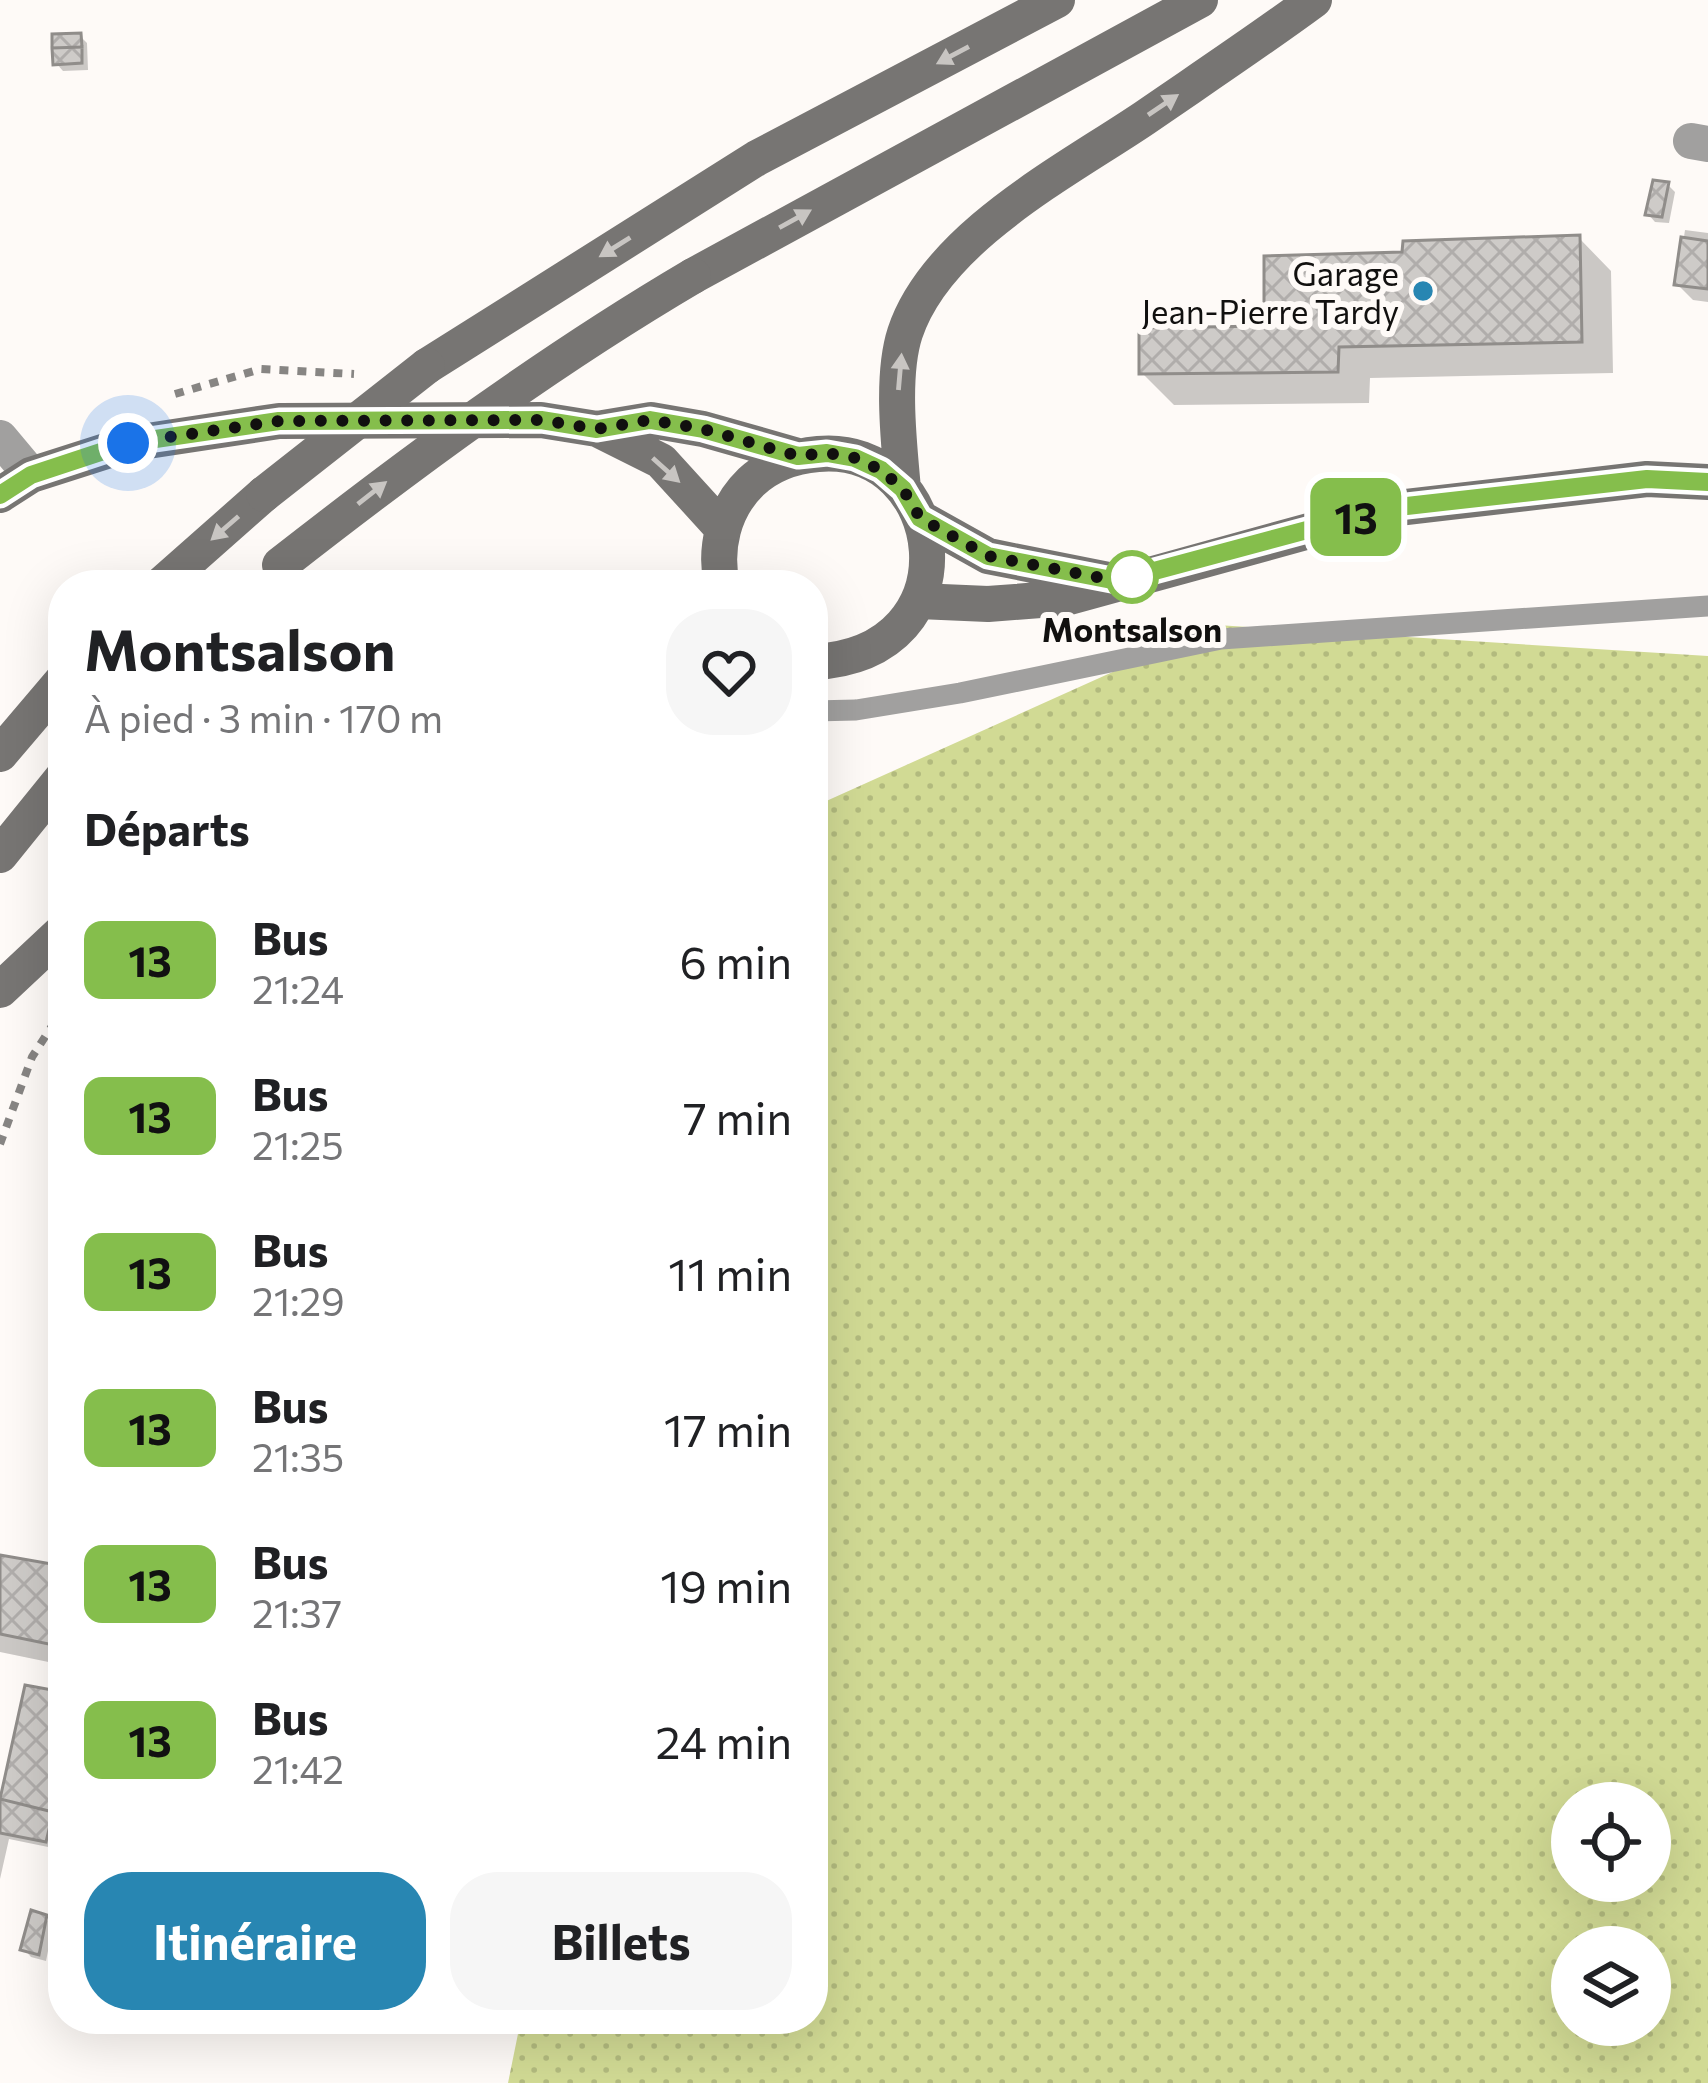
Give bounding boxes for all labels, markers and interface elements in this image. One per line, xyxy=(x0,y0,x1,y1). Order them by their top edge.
one-way arrow xyxy=(936,44,971,64)
one-way arrow xyxy=(1147,94,1180,117)
one-way arrow xyxy=(779,210,812,231)
one-way arrow xyxy=(598,236,631,258)
place label: Garage Jean-Pierre Tardy xyxy=(1141,252,1399,331)
marker: Garage Jean-Pierre Tardy xyxy=(1410,278,1436,304)
one-way arrow xyxy=(891,353,910,390)
your location xyxy=(98,413,158,473)
one-way arrow xyxy=(652,456,681,483)
line badge: 13 xyxy=(1302,478,1410,556)
one-way arrow xyxy=(356,481,387,506)
text: 13 xyxy=(1334,491,1378,543)
one-way arrow xyxy=(210,514,240,540)
marker: Montsalson xyxy=(1107,552,1157,602)
place label: Montsalson xyxy=(1042,608,1222,649)
button: heart xyxy=(666,609,792,735)
text: Montsalson xyxy=(84,613,395,683)
text: À pied · 3 min · 170 m xyxy=(84,693,443,741)
text: Départs xyxy=(84,800,250,855)
text: Bus xyxy=(252,909,328,964)
text: 6 min xyxy=(679,933,792,988)
text: 13 xyxy=(128,934,172,986)
text: 21:24 xyxy=(252,964,344,1012)
text: Bus xyxy=(252,1065,328,1120)
text: 7 min xyxy=(683,1089,792,1144)
text: 13 xyxy=(128,1090,172,1142)
text: 21:25 xyxy=(252,1120,344,1168)
text: Bus xyxy=(252,1221,328,1276)
text: 11 min xyxy=(668,1245,792,1300)
text: 13 xyxy=(128,1246,172,1298)
text: 21:29 xyxy=(252,1276,345,1324)
text: Bus xyxy=(252,1377,328,1432)
text: 17 min xyxy=(664,1401,792,1456)
text: 13 xyxy=(128,1402,172,1454)
text: 21:35 xyxy=(252,1432,344,1480)
text: Bus xyxy=(252,1533,328,1588)
text: 19 min xyxy=(660,1557,792,1612)
text: 13 xyxy=(128,1558,172,1610)
text: 21:37 xyxy=(252,1588,342,1636)
text: Bus xyxy=(252,1689,328,1744)
text: 24 min xyxy=(656,1713,792,1768)
text: 13 xyxy=(128,1714,172,1766)
text: 21:42 xyxy=(252,1744,344,1792)
map controls xyxy=(1551,1782,1671,2046)
button: locate xyxy=(1551,1782,1671,1902)
button: Itinéraire xyxy=(84,1872,426,2010)
button: Billets xyxy=(450,1872,792,2010)
button: layers xyxy=(1551,1926,1671,2046)

